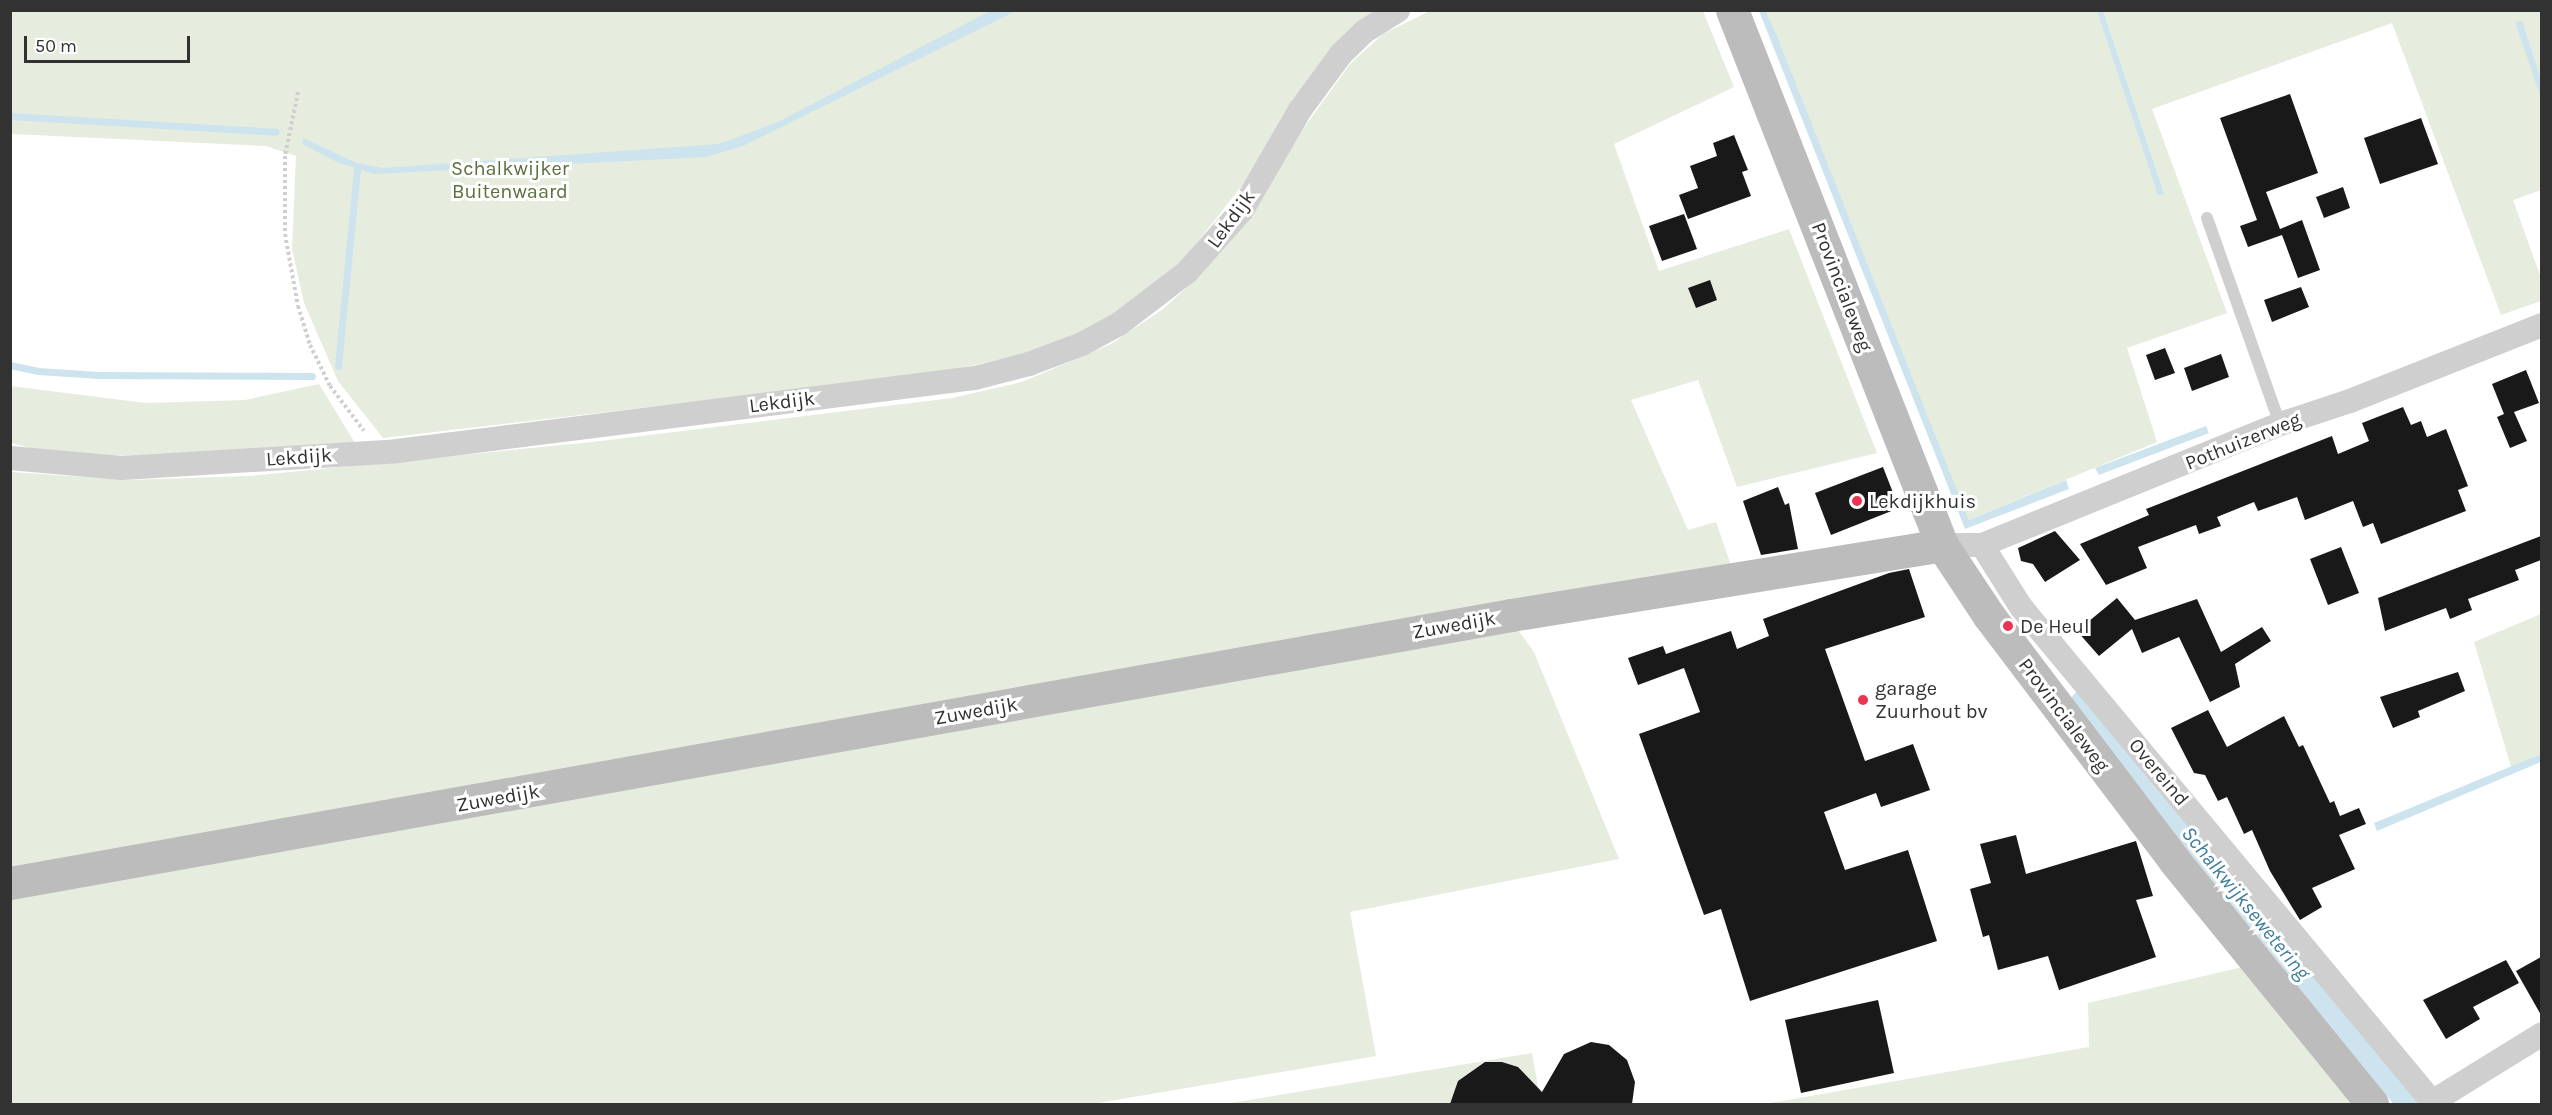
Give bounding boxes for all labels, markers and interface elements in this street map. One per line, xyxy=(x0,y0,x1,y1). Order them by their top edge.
scale bar xyxy=(27,24,194,62)
text: 50 m xyxy=(35,35,77,57)
park label: Schalkwijker Buitenwaard xyxy=(451,157,569,204)
street label: Lekdijk xyxy=(1202,185,1260,253)
street label: Provincialeweg xyxy=(1806,219,1878,355)
street label: Lekdijk xyxy=(748,386,816,418)
street label: Pothuizerweg xyxy=(2182,407,2304,475)
street label: Lekdijk xyxy=(265,443,333,471)
place label: Lekdijkhuis xyxy=(1869,489,1976,513)
marker: Lekdijkhuis xyxy=(1850,494,1864,508)
street label: Zuwedijk xyxy=(1411,606,1497,644)
place label: De Heul xyxy=(2020,614,2090,638)
marker: De Heul xyxy=(2001,619,2015,633)
street label: Provincialeweg xyxy=(2013,653,2115,777)
place label: garage Zuurhout bv xyxy=(1875,676,1988,723)
street label: Zuwedijk xyxy=(933,692,1019,730)
marker: garage Zuurhout bv xyxy=(1856,693,1870,707)
street label: Overeind xyxy=(2124,733,2194,811)
street label: Zuwedijk xyxy=(455,779,541,817)
water label: Schalkwijksewetering xyxy=(2176,821,2316,985)

